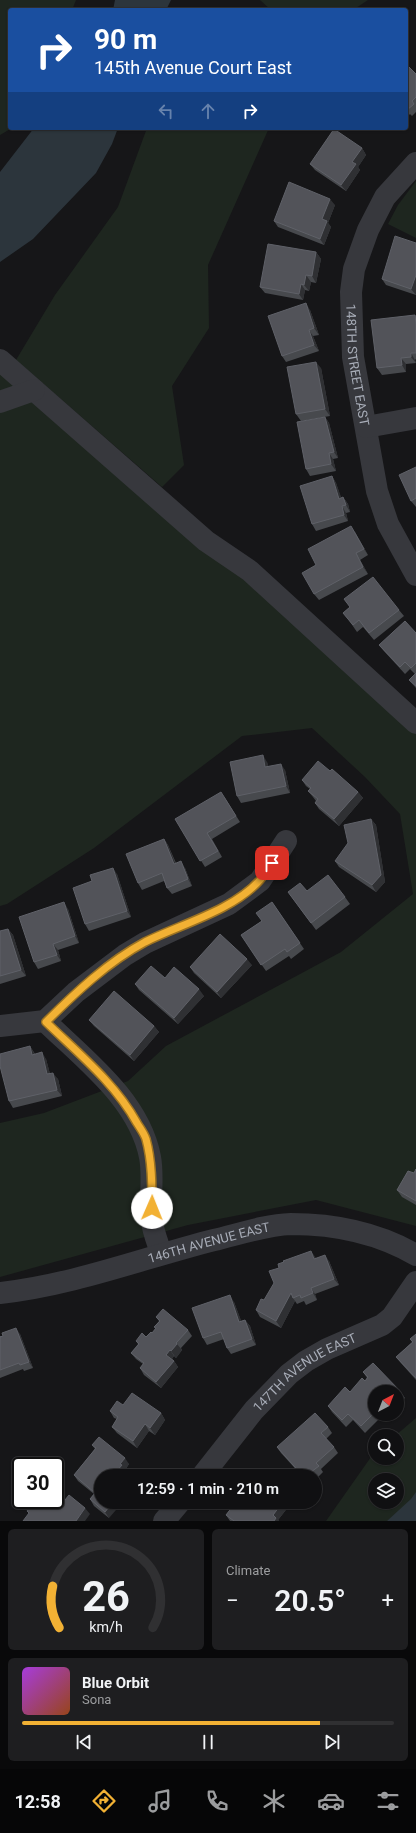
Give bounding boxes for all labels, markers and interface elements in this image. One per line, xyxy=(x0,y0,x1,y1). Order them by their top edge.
text: 90 m xyxy=(94,23,157,56)
icon: right xyxy=(28,24,80,76)
text: 145th Avenue Court East xyxy=(94,57,292,78)
icon: left xyxy=(155,100,177,122)
icon: ahead xyxy=(197,100,219,122)
icon: right xyxy=(239,100,261,122)
street label: 148TH STREET EAST xyxy=(343,304,372,427)
pin xyxy=(255,846,289,880)
icon: arrive xyxy=(261,852,283,874)
position arrow xyxy=(131,1187,173,1229)
street label: 146TH AVENUE EAST xyxy=(146,1219,271,1266)
street label: 147TH AVENUE EAST xyxy=(250,1330,359,1415)
north arrow xyxy=(368,1385,404,1421)
map controls xyxy=(368,1385,404,1509)
button: search xyxy=(368,1429,404,1465)
speed limit sign: 30 xyxy=(12,1457,64,1509)
button: layers xyxy=(368,1473,404,1509)
text: 12:59 · 1 min · 210 m xyxy=(137,1480,279,1498)
text: Climate xyxy=(226,1563,270,1578)
text: 26 xyxy=(82,1571,130,1620)
text: 20.5° xyxy=(274,1583,346,1618)
text: − xyxy=(226,1588,239,1613)
text: + xyxy=(382,1588,394,1613)
text: km/h xyxy=(89,1618,123,1634)
text: Blue Orbit xyxy=(82,1674,149,1692)
text: Sona xyxy=(82,1692,111,1707)
icon: previous xyxy=(73,1731,95,1753)
icon: pause xyxy=(197,1731,219,1753)
icon: next xyxy=(321,1731,343,1753)
icon: directions xyxy=(90,1787,118,1815)
icon: music xyxy=(146,1787,174,1815)
icon: phone xyxy=(203,1787,231,1815)
icon: climate xyxy=(260,1787,288,1815)
icon: car xyxy=(317,1787,345,1815)
icon: filters xyxy=(374,1787,402,1815)
text: 12:58 xyxy=(14,1791,61,1812)

